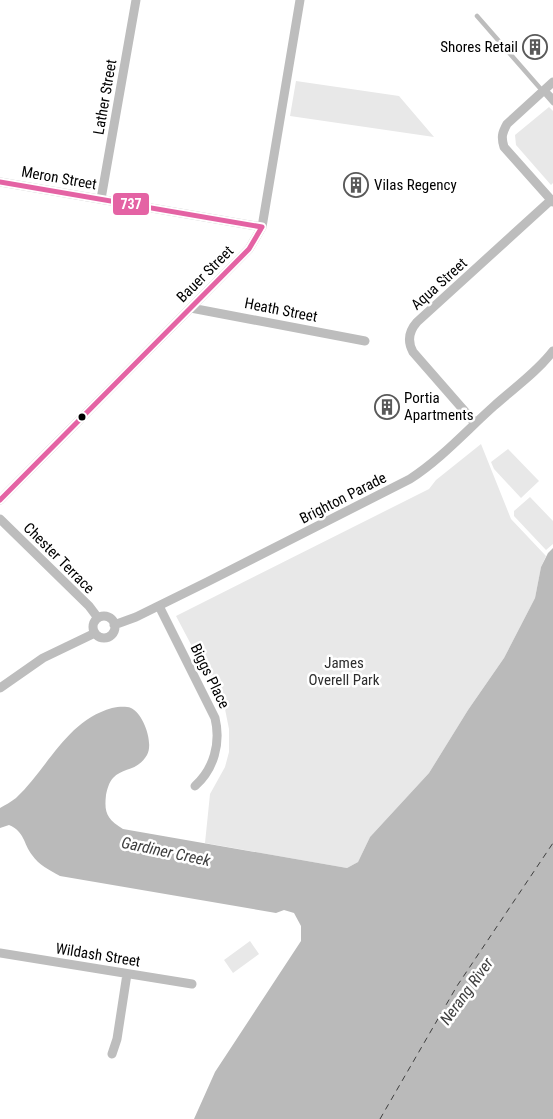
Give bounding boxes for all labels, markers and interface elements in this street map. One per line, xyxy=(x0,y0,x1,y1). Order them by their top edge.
building icon: Shores Retail xyxy=(522,34,548,60)
place label: Shores Retail xyxy=(440,38,518,56)
street label: Lather Street xyxy=(90,58,120,136)
street label: Meron Street xyxy=(20,163,98,193)
building icon: Vilas Regency xyxy=(343,172,369,198)
place label: Vilas Regency xyxy=(374,176,457,194)
line badge: 737 xyxy=(112,192,150,216)
text: 737 xyxy=(120,196,142,212)
street label: Bauer Street xyxy=(173,242,237,306)
street label: Aqua Street xyxy=(407,254,471,314)
street label: Heath Street xyxy=(243,294,319,326)
place label: Portia Apartments xyxy=(404,389,474,424)
building icon: Portia Apartments xyxy=(374,394,400,420)
unlabelled marker xyxy=(77,412,87,422)
street label: Brighton Parade xyxy=(297,468,389,528)
street label: Chester Terrace xyxy=(20,519,98,597)
street label: Biggs Place xyxy=(187,641,233,711)
park label: James Overell Park xyxy=(309,654,380,689)
water label: Gardiner Creek xyxy=(120,833,213,870)
street label: Wildash Street xyxy=(54,939,142,971)
water label: Nerang River xyxy=(436,953,498,1028)

